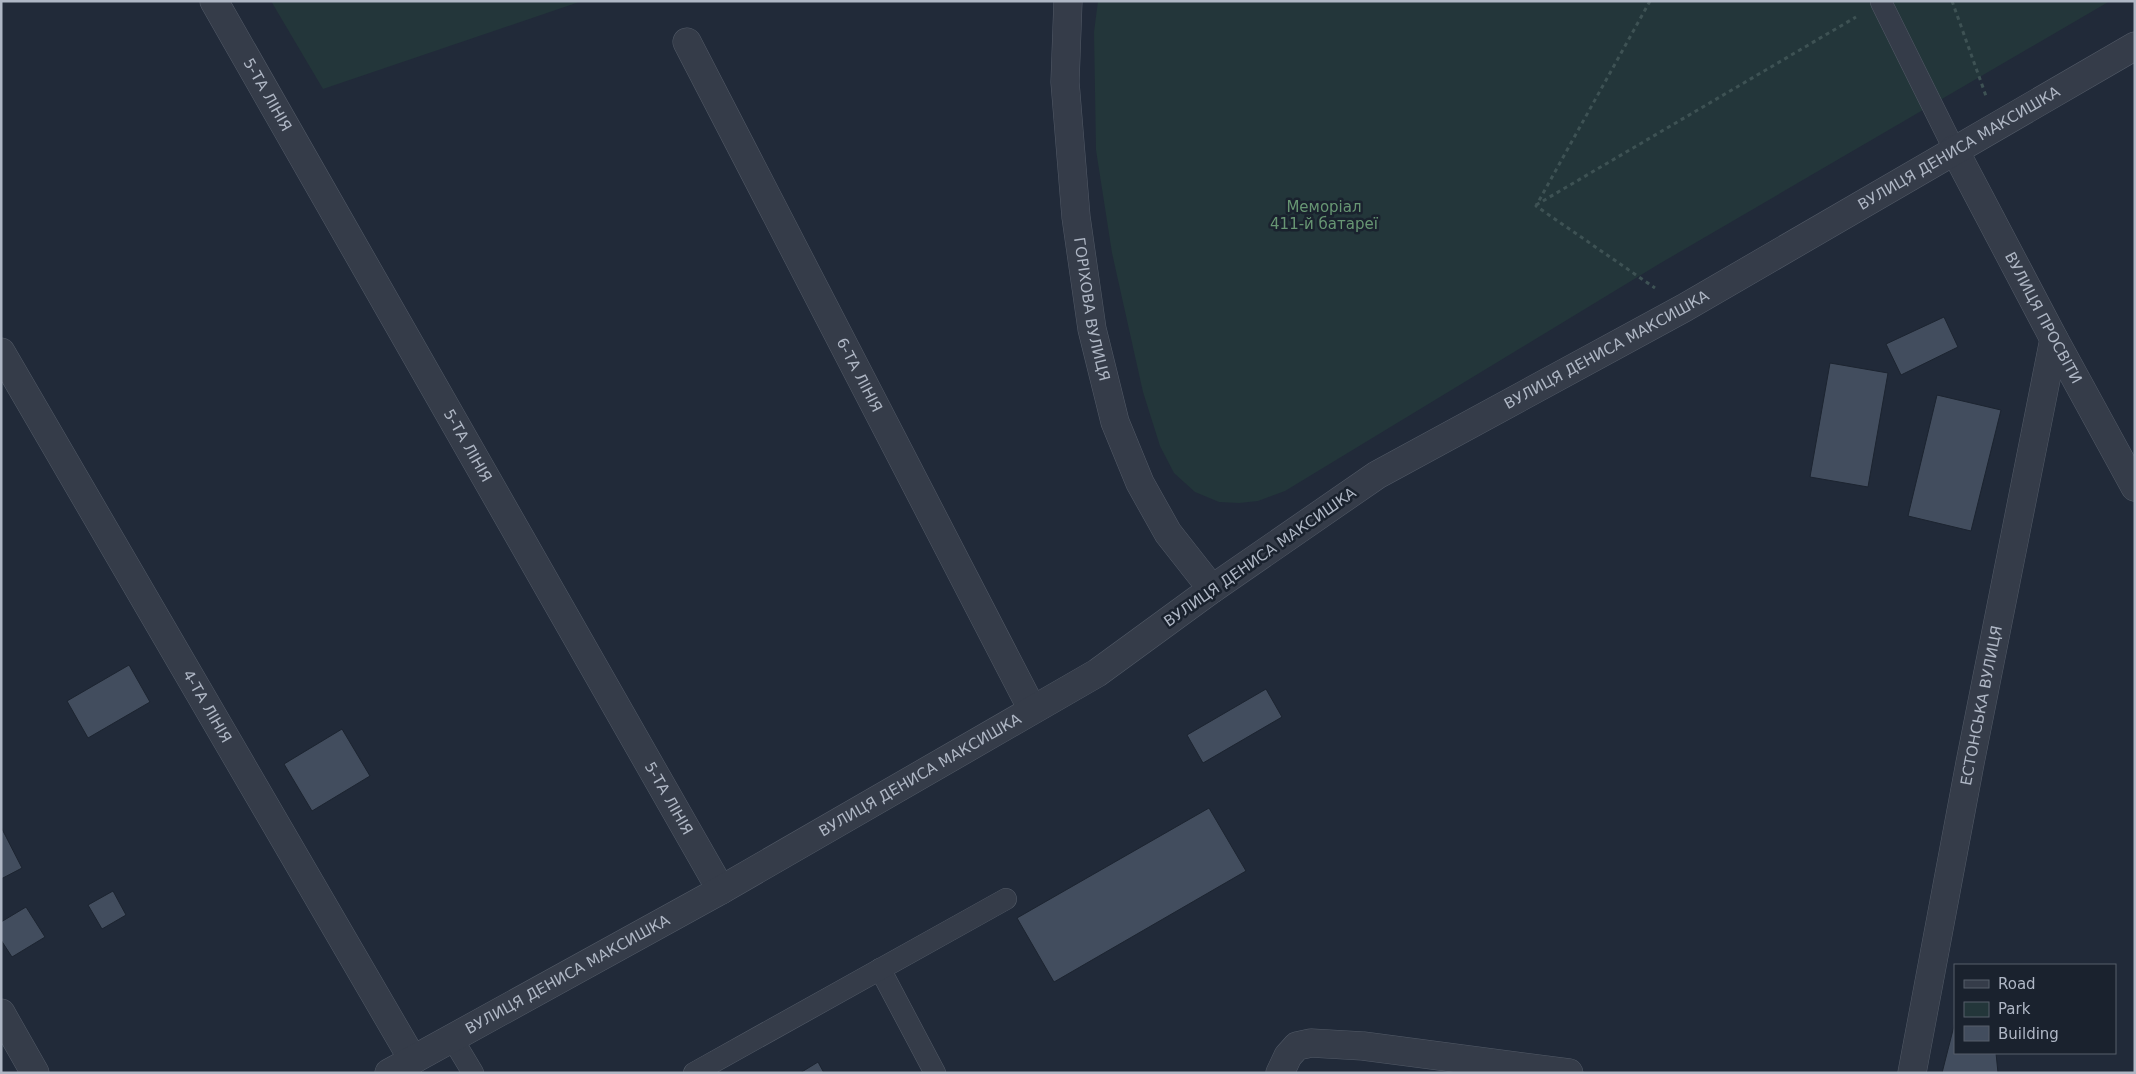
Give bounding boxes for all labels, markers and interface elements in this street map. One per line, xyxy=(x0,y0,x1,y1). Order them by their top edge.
street label: 5-ТА ЛІНІЯ xyxy=(240,55,295,134)
street label: ВУЛИЦЯ ДЕНИСА МАКСИШКА xyxy=(1855,82,2064,214)
park label: Меморіал 411-й батареї xyxy=(1270,198,1379,233)
street label: ГОРІХОВА ВУЛИЦЯ xyxy=(1070,236,1114,383)
street label: ВУЛИЦЯ ПРОСВІТИ xyxy=(2001,249,2086,387)
street label: ВУЛИЦЯ ДЕНИСА МАКСИШКА xyxy=(1501,286,1713,413)
street label: 6-ТА ЛІНІЯ xyxy=(833,335,886,415)
street label: 5-ТА ЛІНІЯ xyxy=(440,406,496,485)
street label: ВУЛИЦЯ ДЕНИСА МАКСИШКА xyxy=(1160,483,1360,630)
street label: ЕСТОНСЬКА ВУЛИЦЯ xyxy=(1957,624,2006,787)
street label: 4-ТА ЛІНІЯ xyxy=(179,667,235,746)
street label: ВУЛИЦЯ ДЕНИСА МАКСИШКА xyxy=(816,709,1025,841)
street label: 5-ТА ЛІНІЯ xyxy=(641,759,697,838)
street label: ВУЛИЦЯ ДЕНИСА МАКСИШКА xyxy=(462,911,674,1038)
legend xyxy=(1954,964,2116,1054)
text: Road xyxy=(1998,975,2036,993)
text: Park xyxy=(1998,1000,2031,1018)
text: Building xyxy=(1998,1025,2059,1043)

